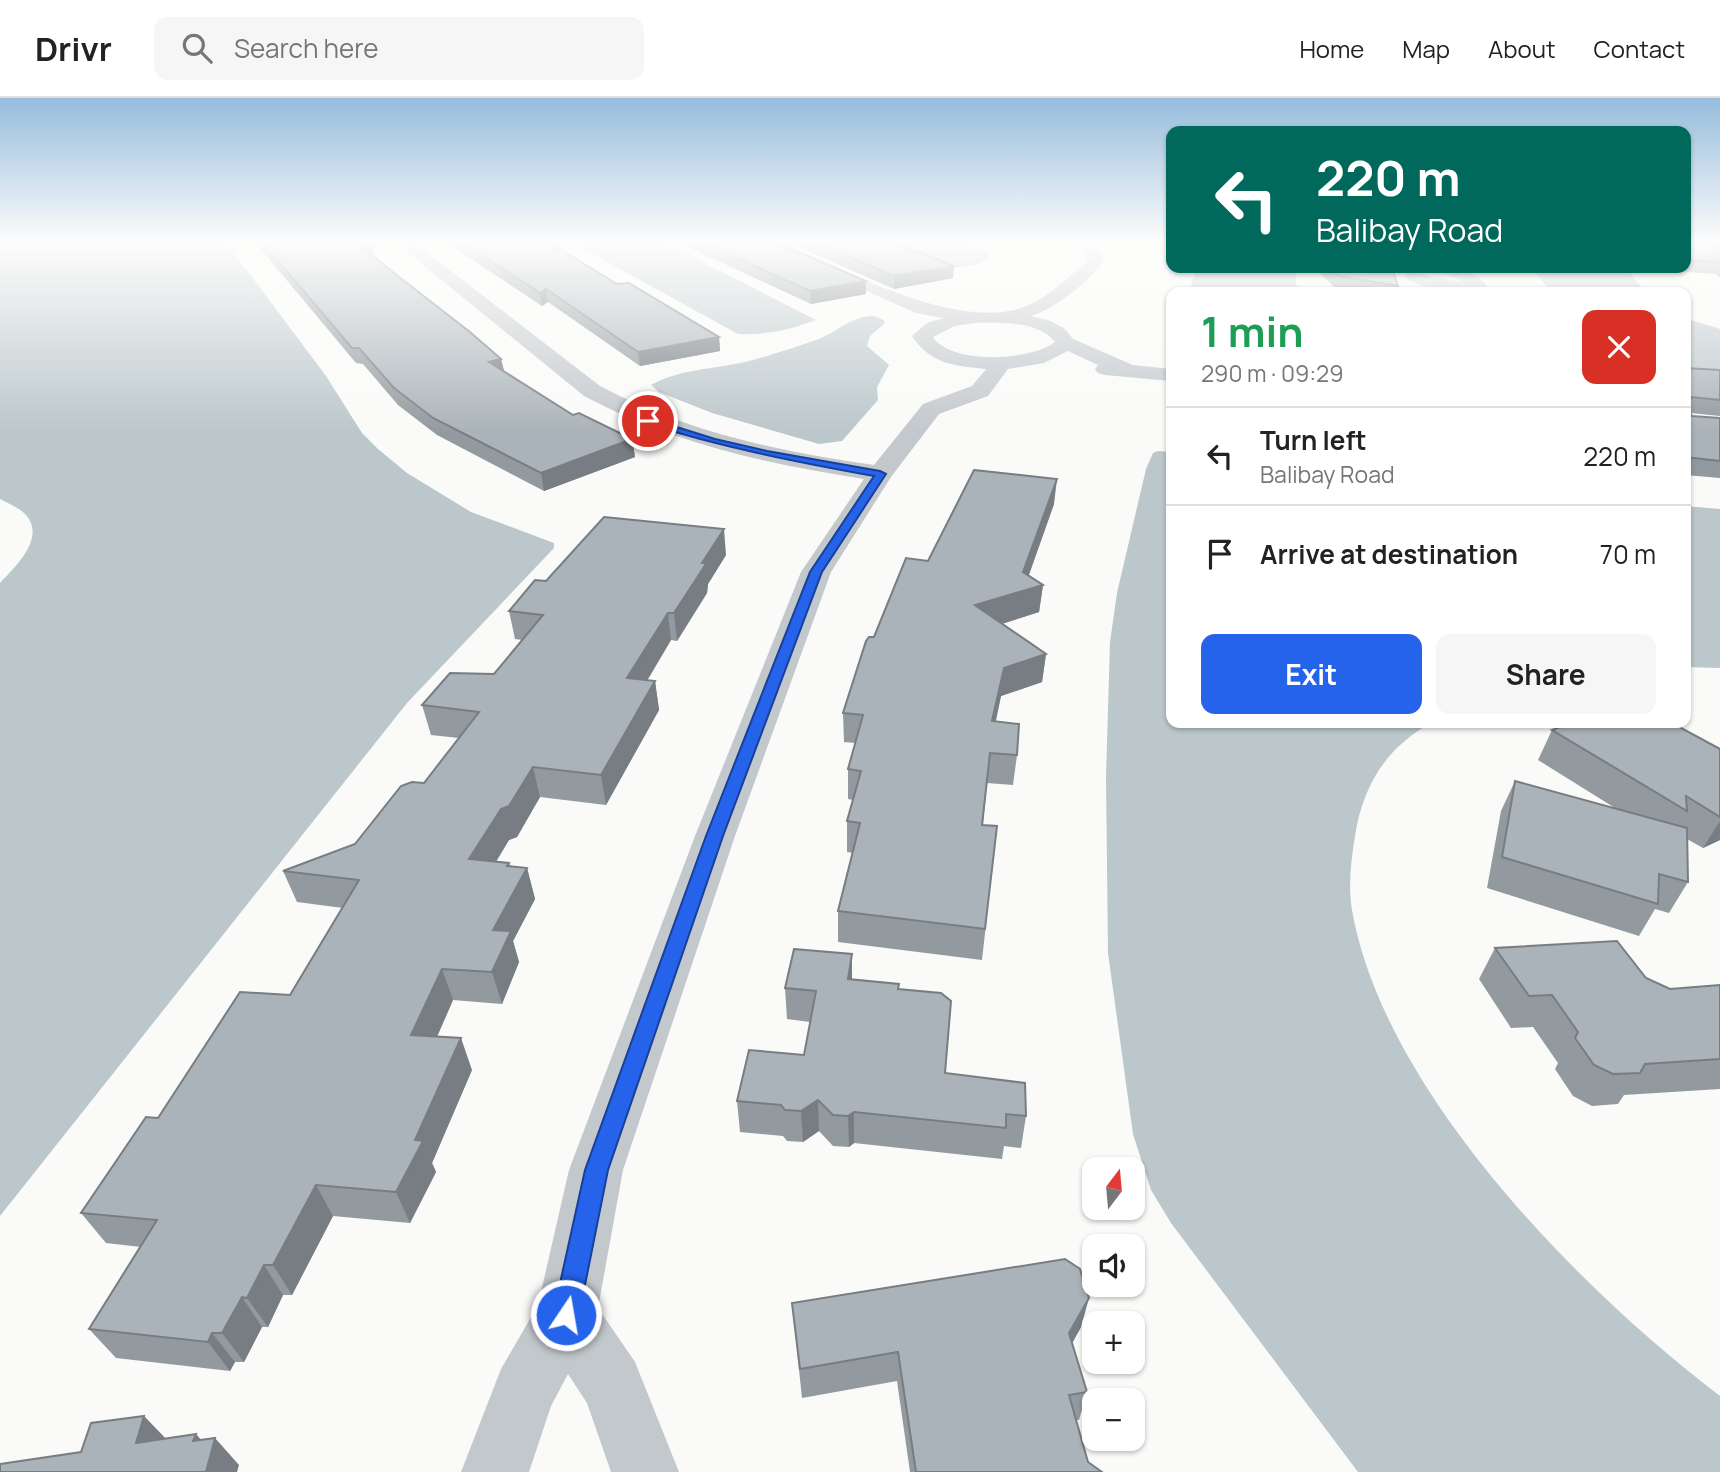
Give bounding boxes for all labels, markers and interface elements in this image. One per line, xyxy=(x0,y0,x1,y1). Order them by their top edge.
search box xyxy=(154,17,644,80)
text: Drivr xyxy=(35,26,112,71)
icon: search xyxy=(178,29,216,67)
text: Search here xyxy=(234,30,378,66)
text: Home xyxy=(1299,32,1364,65)
text: Map xyxy=(1402,32,1450,65)
text: About xyxy=(1488,32,1556,65)
text: Contact xyxy=(1594,32,1685,65)
text: 220 m xyxy=(1316,144,1460,211)
icon: left xyxy=(1201,154,1292,245)
text: Balibay Road xyxy=(1316,208,1503,252)
text: 1 min xyxy=(1201,302,1304,360)
button: close xyxy=(1582,310,1656,384)
text: 290 m · 09:29 xyxy=(1201,357,1343,389)
pin xyxy=(618,391,678,451)
icon: arrive xyxy=(629,402,667,440)
text: Turn left xyxy=(1260,422,1367,458)
icon: left xyxy=(1201,437,1239,475)
text: 220 m xyxy=(1583,438,1656,474)
text: Balibay Road xyxy=(1260,458,1395,490)
icon: arrive xyxy=(1201,535,1239,573)
text: Arrive at destination xyxy=(1260,536,1518,572)
text: 70 m xyxy=(1600,536,1656,572)
button: Exit xyxy=(1201,634,1422,714)
button: Share xyxy=(1436,634,1656,714)
north arrow xyxy=(1082,1157,1144,1220)
map controls xyxy=(1082,1157,1145,1451)
button: sound xyxy=(1082,1234,1145,1297)
position arrow xyxy=(529,1278,603,1352)
button: + xyxy=(1082,1311,1145,1374)
button: − xyxy=(1082,1388,1145,1451)

